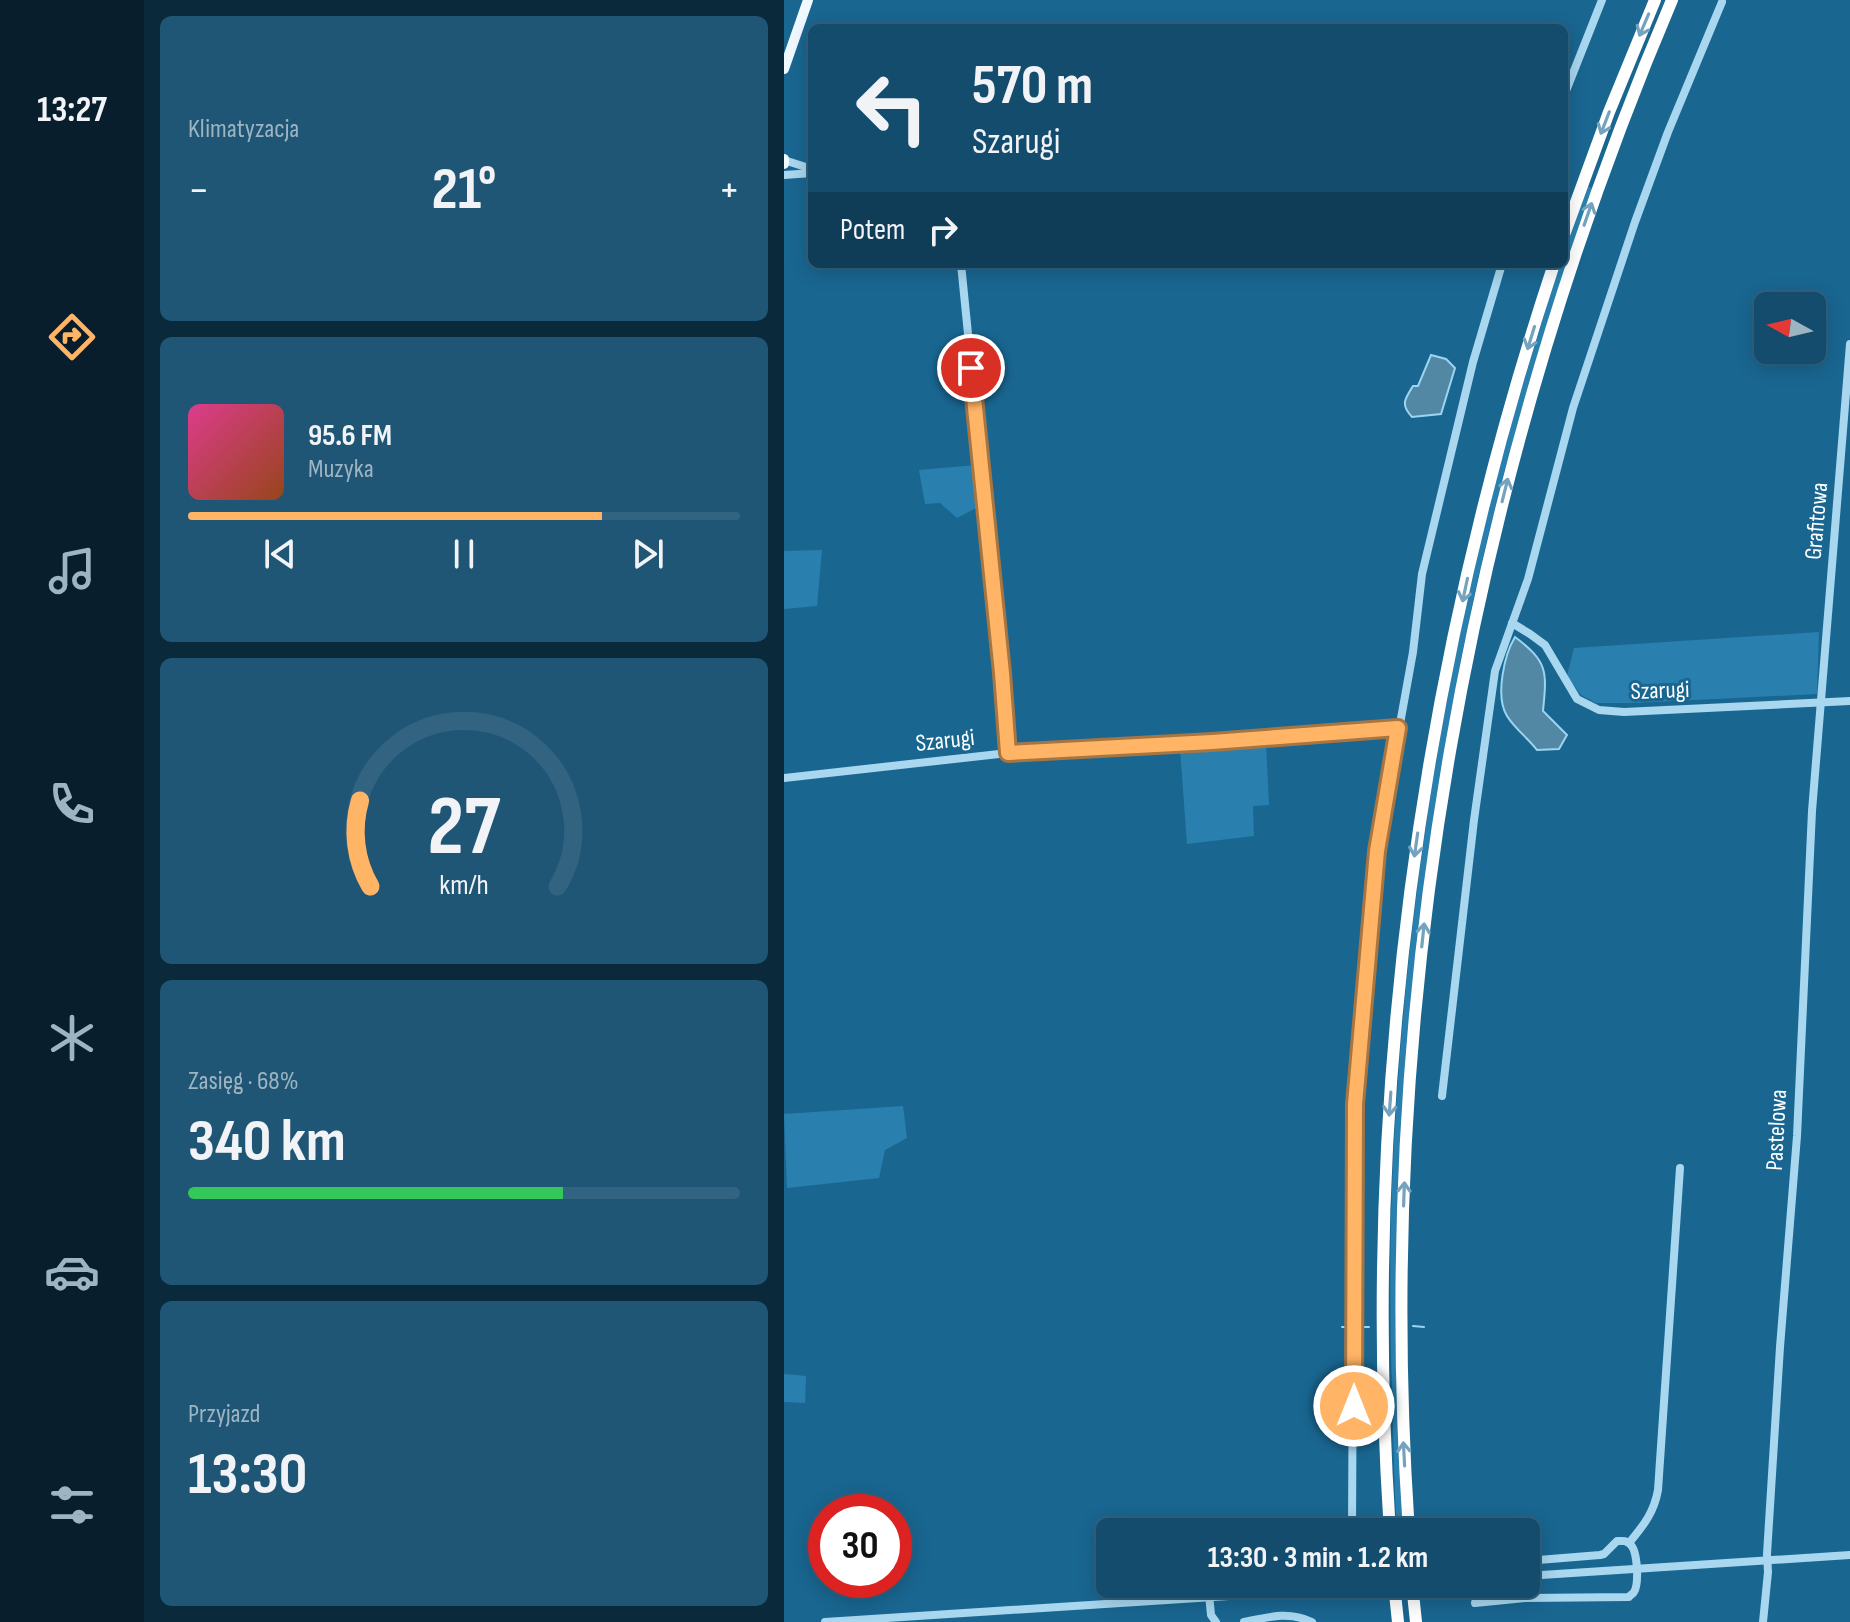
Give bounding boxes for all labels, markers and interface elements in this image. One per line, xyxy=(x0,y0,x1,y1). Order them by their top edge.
one-way arrow xyxy=(1636,12,1651,37)
text: 570 m xyxy=(972,53,1093,120)
icon: left xyxy=(840,56,944,160)
text: 13:27 xyxy=(37,89,107,132)
one-way arrow xyxy=(1597,110,1611,135)
text: Klimatyzacja xyxy=(188,114,299,145)
text: Szarugi xyxy=(972,121,1061,164)
text: 21° xyxy=(431,154,497,226)
text: − xyxy=(188,164,210,217)
text: + xyxy=(718,164,740,217)
one-way arrow xyxy=(1582,202,1597,227)
icon: right xyxy=(921,208,965,252)
text: Potem xyxy=(840,212,905,248)
north arrow xyxy=(1754,292,1826,364)
map controls xyxy=(1754,292,1826,364)
icon: directions xyxy=(44,309,100,365)
one-way arrow xyxy=(1523,325,1538,351)
pin xyxy=(937,334,1005,402)
icon: arrive xyxy=(949,346,993,390)
text: 95.6 FM xyxy=(308,418,392,454)
text: Muzyka xyxy=(308,454,374,485)
one-way arrow xyxy=(1499,477,1514,503)
street label: Grafitowa xyxy=(1799,481,1834,561)
icon: previous xyxy=(258,532,302,576)
icon: pause xyxy=(442,532,486,576)
icon: next xyxy=(626,532,670,576)
icon: music xyxy=(44,543,100,599)
one-way arrow xyxy=(1457,576,1472,602)
street label: Szarugi xyxy=(1630,675,1690,706)
street label: Szarugi xyxy=(914,723,976,758)
icon: phone xyxy=(44,776,100,832)
text: 27 xyxy=(428,778,501,878)
one-way arrow xyxy=(1408,832,1423,857)
text: km/h xyxy=(439,868,489,903)
one-way arrow xyxy=(1416,923,1431,948)
icon: climate xyxy=(44,1010,100,1066)
text: Zasięg · 68% xyxy=(188,1066,299,1097)
street label: Pastelowa xyxy=(1760,1089,1793,1171)
one-way arrow xyxy=(1382,1090,1397,1117)
text: 340 km xyxy=(188,1106,346,1178)
one-way arrow xyxy=(1396,1181,1411,1208)
icon: car xyxy=(44,1244,100,1300)
position arrow xyxy=(1312,1364,1396,1448)
text: Przyjazd xyxy=(188,1399,260,1430)
text: 13:30 xyxy=(188,1439,307,1511)
one-way arrow xyxy=(1397,1441,1412,1468)
icon: filters xyxy=(44,1477,100,1533)
speed limit sign: 30 xyxy=(808,1494,912,1598)
text: 13:30 · 3 min · 1.2 km xyxy=(1208,1540,1428,1576)

